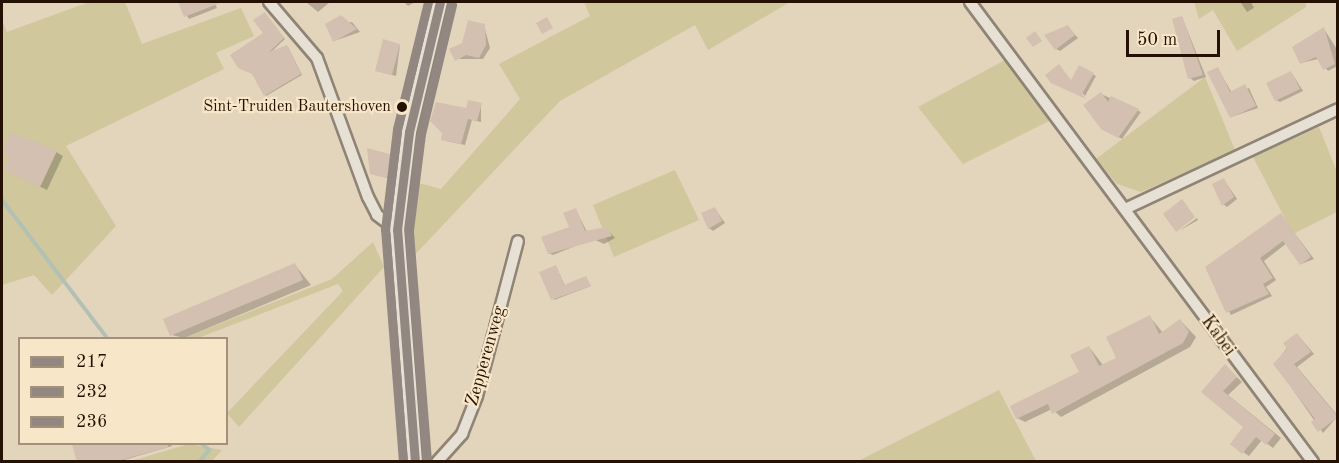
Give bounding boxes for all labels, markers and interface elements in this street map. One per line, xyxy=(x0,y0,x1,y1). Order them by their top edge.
scale bar xyxy=(1129,18,1224,56)
text: 50 m xyxy=(1137,31,1177,49)
place label: Sint-Truiden Bautershoven xyxy=(203,97,391,117)
marker: Sint-Truiden Bautershoven xyxy=(396,101,408,113)
street label: Zepperenweg xyxy=(461,303,511,409)
street label: Kabei xyxy=(1196,312,1240,360)
legend xyxy=(18,337,228,445)
text: 217 xyxy=(76,353,107,371)
text: 232 xyxy=(76,383,107,401)
text: 236 xyxy=(76,413,107,431)

